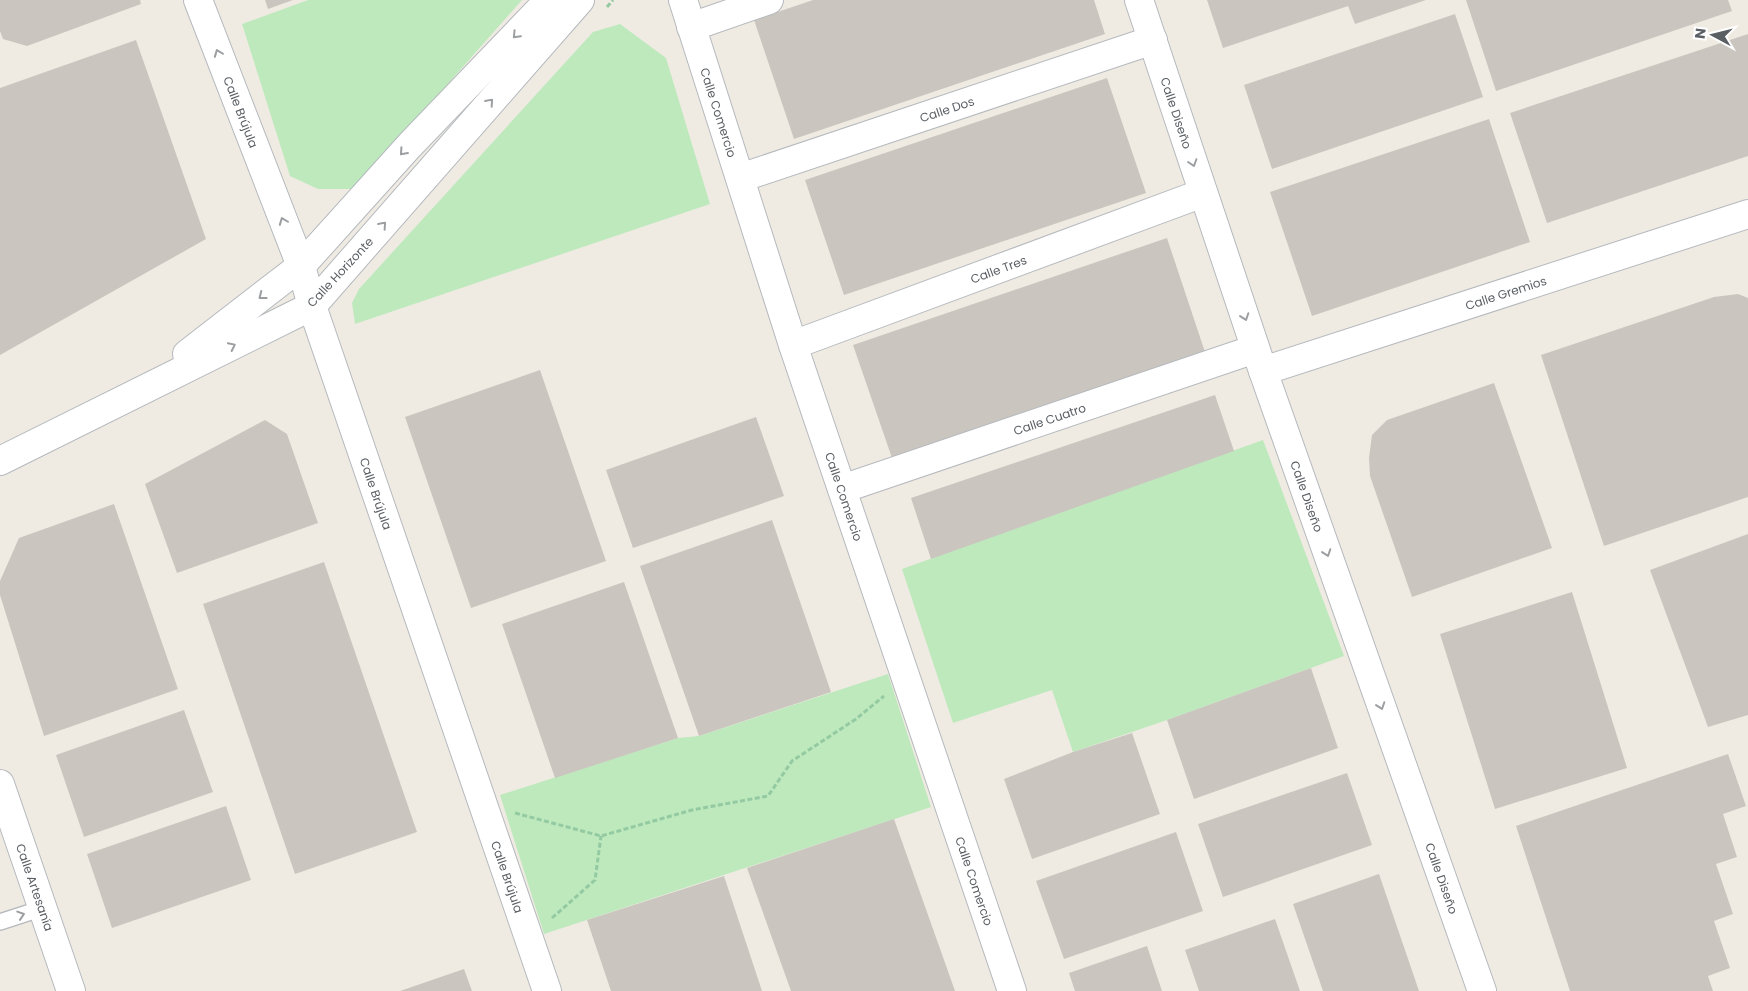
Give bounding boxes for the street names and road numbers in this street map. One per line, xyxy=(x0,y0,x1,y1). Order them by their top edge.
street label: Calle Comercio xyxy=(697,65,741,160)
street label: Calle Brújula xyxy=(220,74,263,150)
street label: Calle Diseño xyxy=(1157,75,1197,151)
street label: Calle Dos xyxy=(917,92,976,126)
street label: Calle Horizonte xyxy=(303,233,377,311)
street label: Calle Tres xyxy=(968,251,1029,287)
street label: Calle Gremios xyxy=(1463,271,1548,314)
street label: Calle Cuatro xyxy=(1011,398,1088,439)
street label: Calle Comercio xyxy=(821,450,867,544)
street label: Calle Brújula xyxy=(356,455,397,532)
street label: Calle Diseño xyxy=(1287,458,1328,534)
street label: Calle Comercio xyxy=(952,834,998,928)
street label: Calle Brújula xyxy=(488,838,528,915)
street label: Calle Diseño xyxy=(1422,840,1463,916)
street label: Calle Artesanía xyxy=(12,841,58,933)

